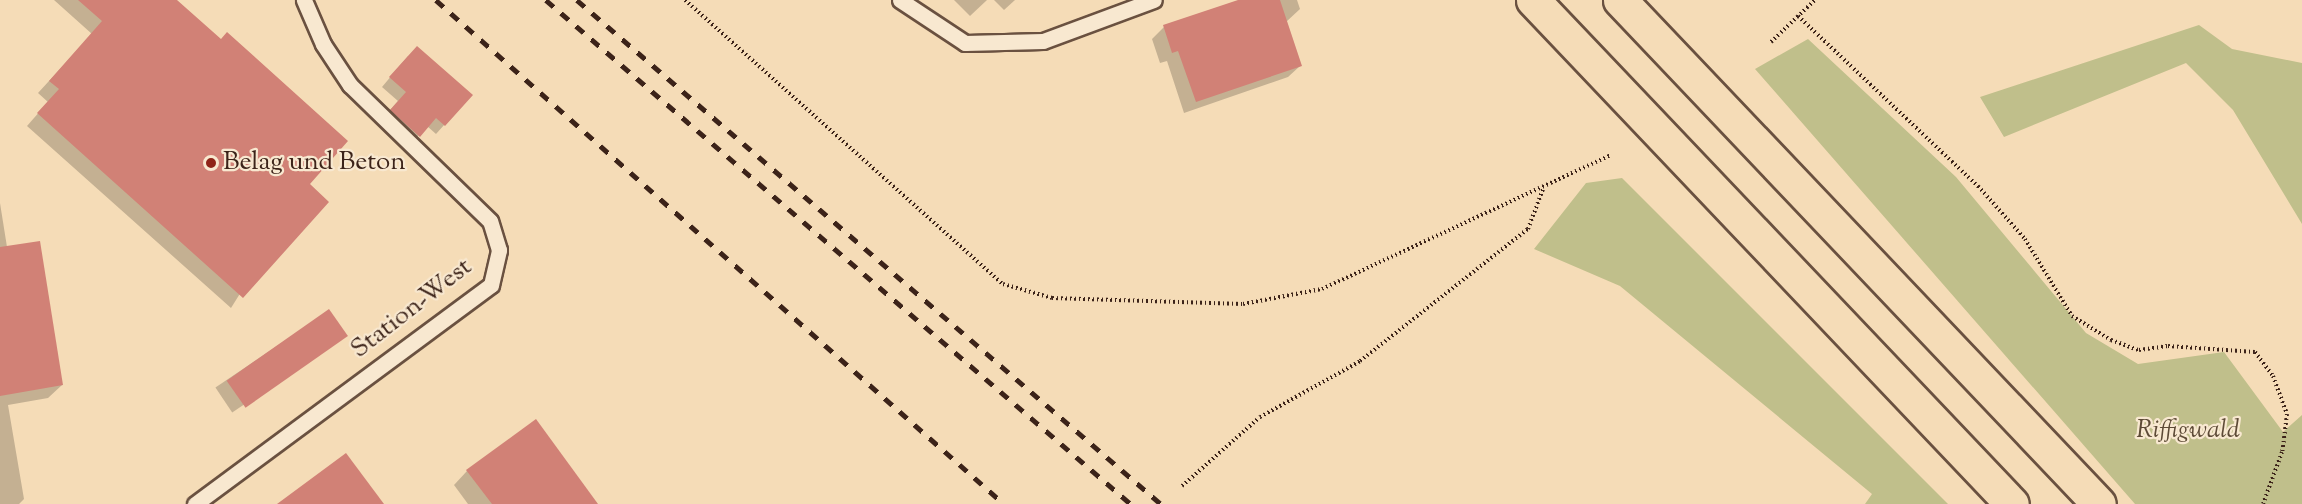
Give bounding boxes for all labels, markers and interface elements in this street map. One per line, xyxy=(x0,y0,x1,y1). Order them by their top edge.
place label: Belag und Beton xyxy=(223,147,406,179)
marker: Belag und Beton xyxy=(204,156,218,170)
street label: Station-West xyxy=(345,252,479,366)
park label: Riffigwald xyxy=(2136,415,2240,447)

